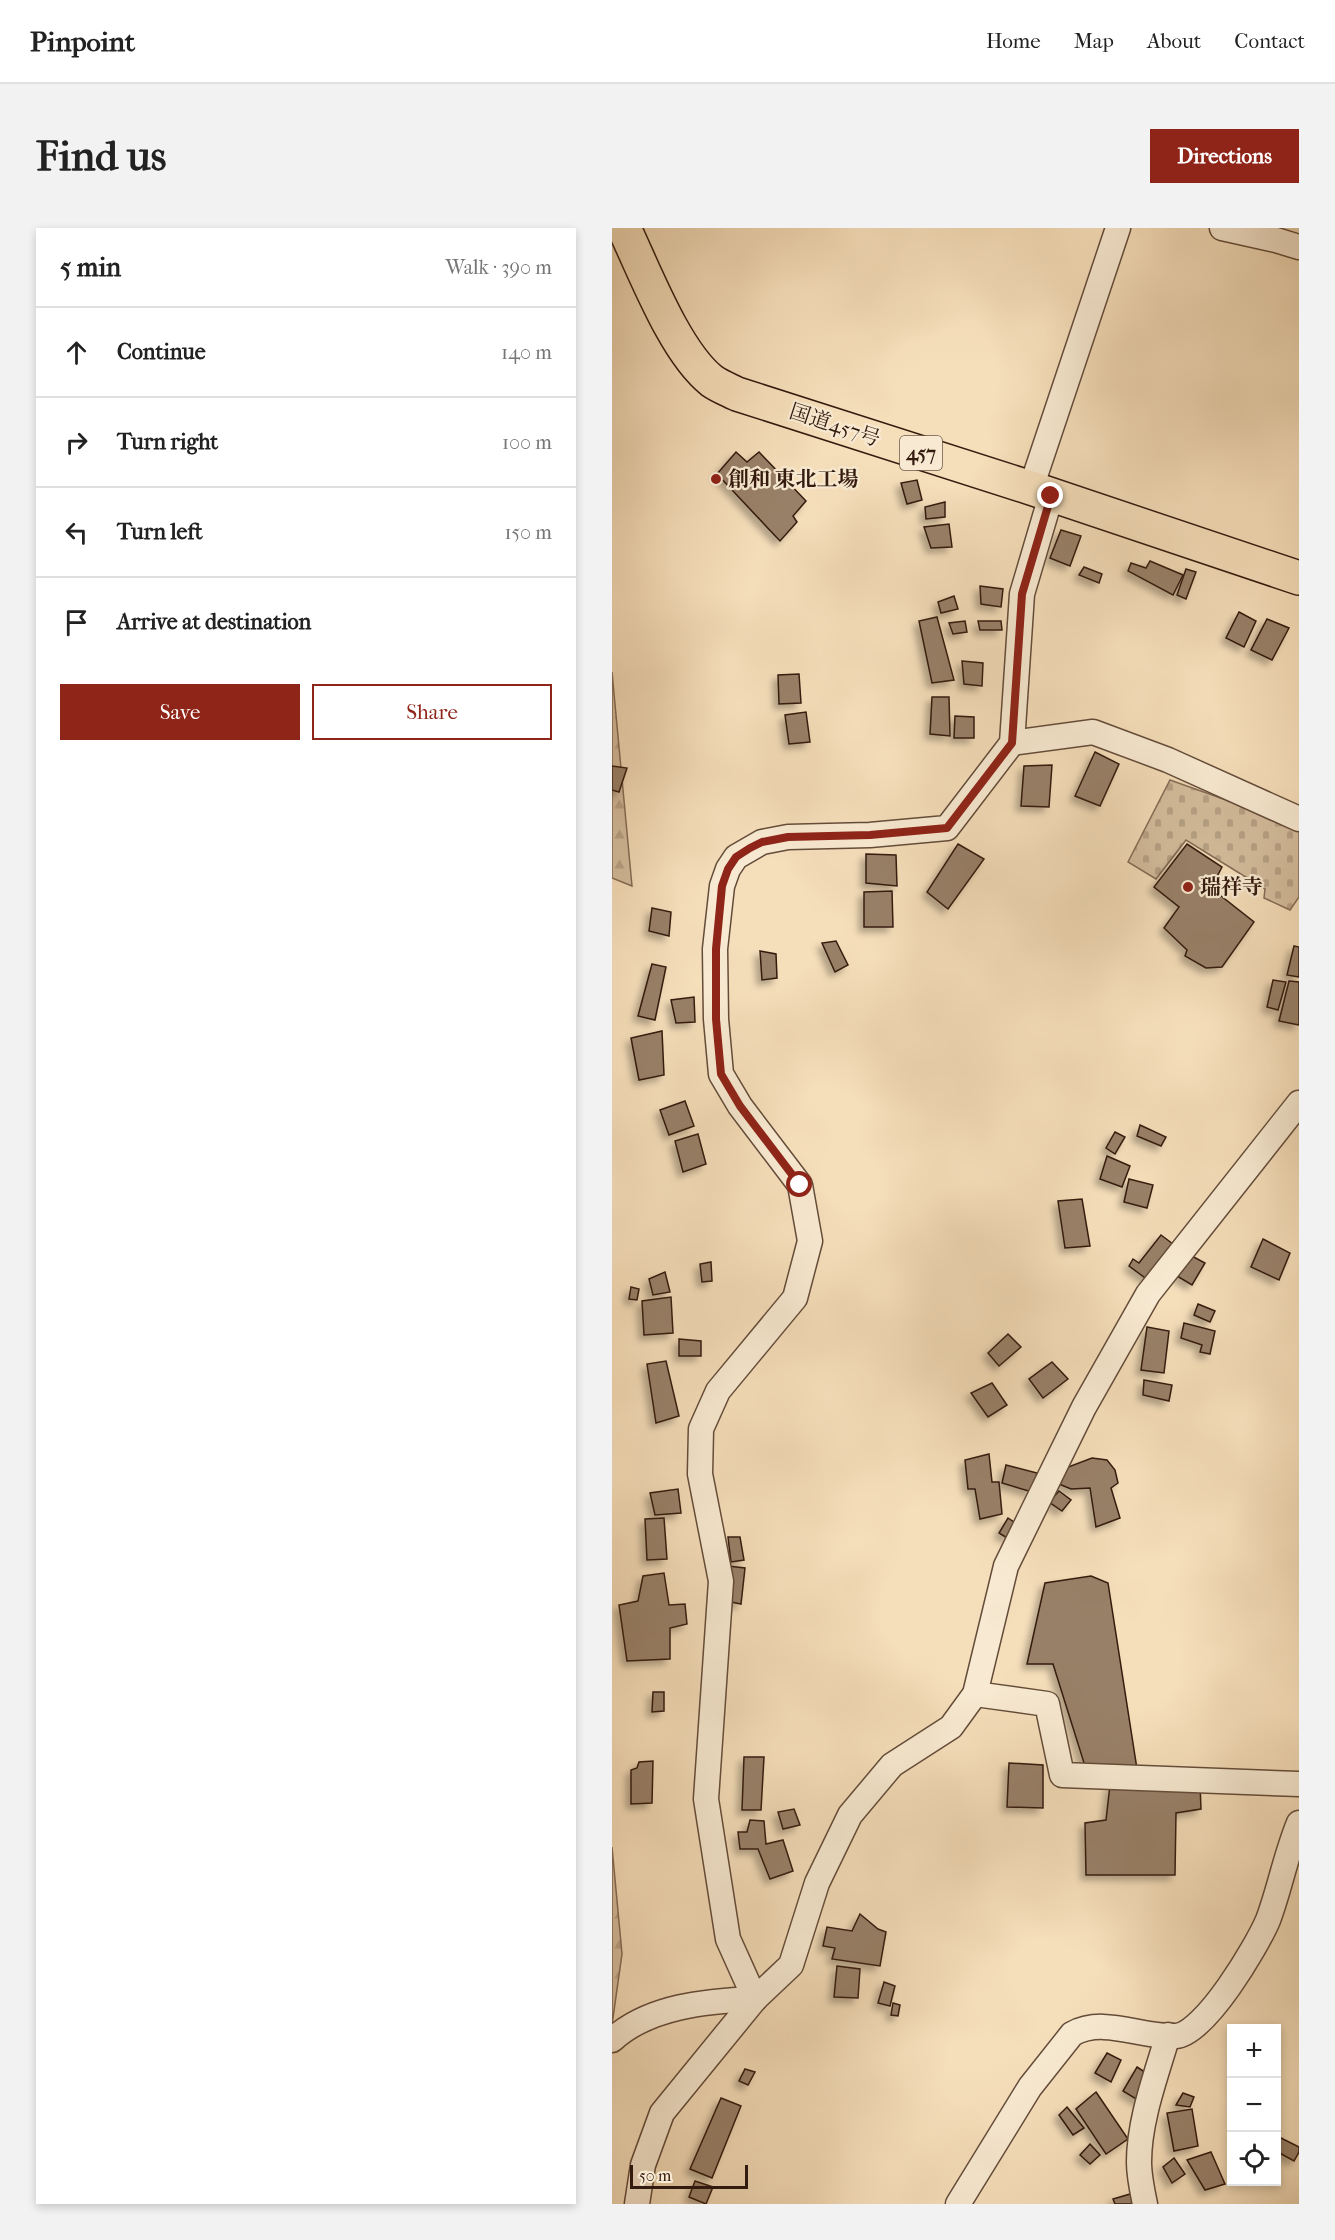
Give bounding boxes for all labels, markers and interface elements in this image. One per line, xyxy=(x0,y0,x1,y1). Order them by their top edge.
text: Pinpoint xyxy=(30,25,135,58)
text: Home xyxy=(986,29,1041,53)
text: Map xyxy=(1074,29,1114,53)
text: About xyxy=(1147,29,1201,53)
text: Contact xyxy=(1234,29,1305,53)
button: Directions xyxy=(1150,129,1299,183)
text: Find us xyxy=(36,132,166,181)
text: 5 min xyxy=(60,252,121,283)
text: Walk · 390 m xyxy=(445,256,552,279)
icon: ahead xyxy=(60,336,93,369)
text: Continue xyxy=(117,339,206,365)
text: 140 m xyxy=(501,341,552,364)
street label: 国道457号 xyxy=(787,399,883,451)
icon: right xyxy=(60,426,93,459)
text: Turn right xyxy=(117,429,218,455)
text: 100 m xyxy=(502,431,552,454)
road number: 457 xyxy=(900,436,942,470)
place label: 創和 東北工場 xyxy=(728,467,859,491)
marker: 創和 東北工場 xyxy=(709,472,723,486)
route end xyxy=(1037,482,1063,508)
icon: left xyxy=(60,516,93,549)
text: Turn left xyxy=(117,519,203,545)
text: 150 m xyxy=(504,521,552,544)
icon: arrive xyxy=(60,606,93,639)
text: Arrive at destination xyxy=(117,609,311,635)
button: Save xyxy=(60,684,300,740)
button: Share xyxy=(312,684,552,740)
place label: 瑞祥寺 xyxy=(1200,875,1263,899)
marker: 瑞祥寺 xyxy=(1181,880,1195,894)
route start xyxy=(786,1171,812,1197)
map controls xyxy=(1227,2024,1281,2186)
button: + xyxy=(1227,2024,1281,2078)
button: − xyxy=(1227,2078,1281,2132)
button: locate xyxy=(1227,2132,1281,2186)
scale bar xyxy=(630,2162,748,2190)
text: 50 m xyxy=(639,2166,671,2185)

